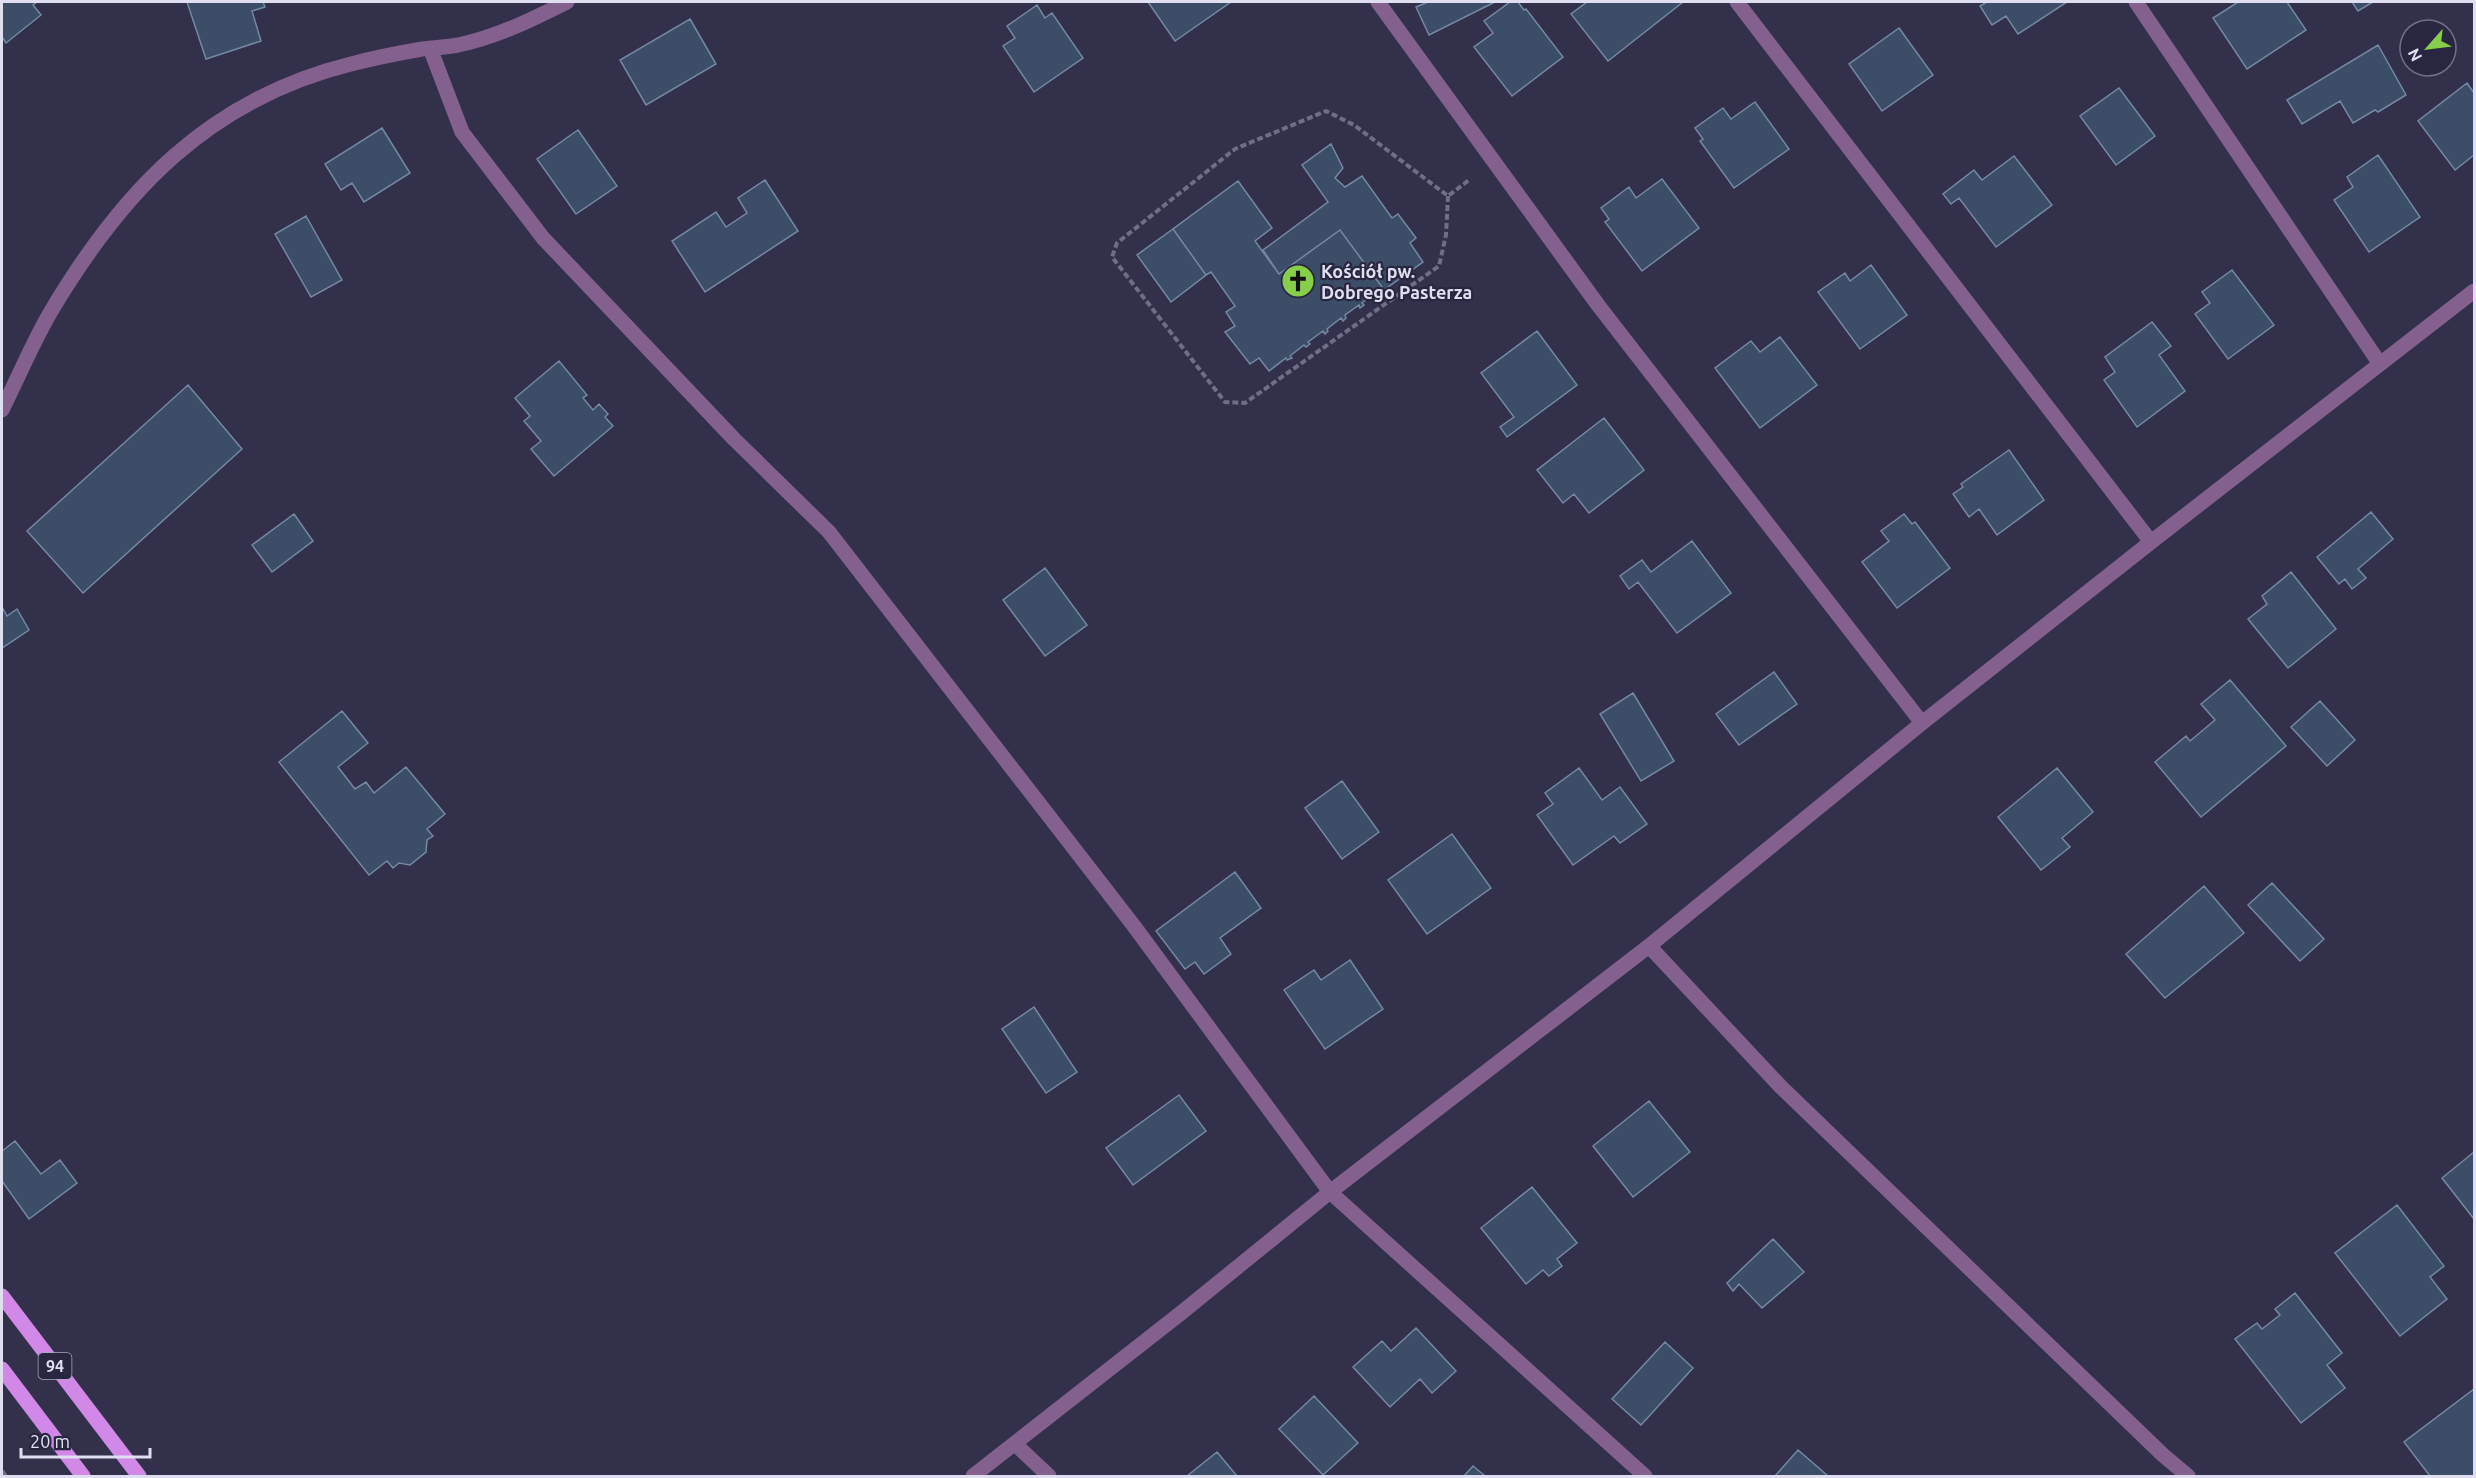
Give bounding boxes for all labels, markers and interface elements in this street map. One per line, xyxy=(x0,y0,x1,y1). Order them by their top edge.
north arrow xyxy=(2398,18,2458,78)
text: N xyxy=(2404,46,2426,65)
place label: Kościół pw. Dobrego Pasterza xyxy=(1321,261,1472,302)
church icon: Kościół pw. Dobrego Pasterza xyxy=(1280,263,1316,299)
road number: 94 xyxy=(38,1353,72,1379)
scale bar xyxy=(21,1421,150,1459)
text: 20 m xyxy=(30,1431,70,1451)

